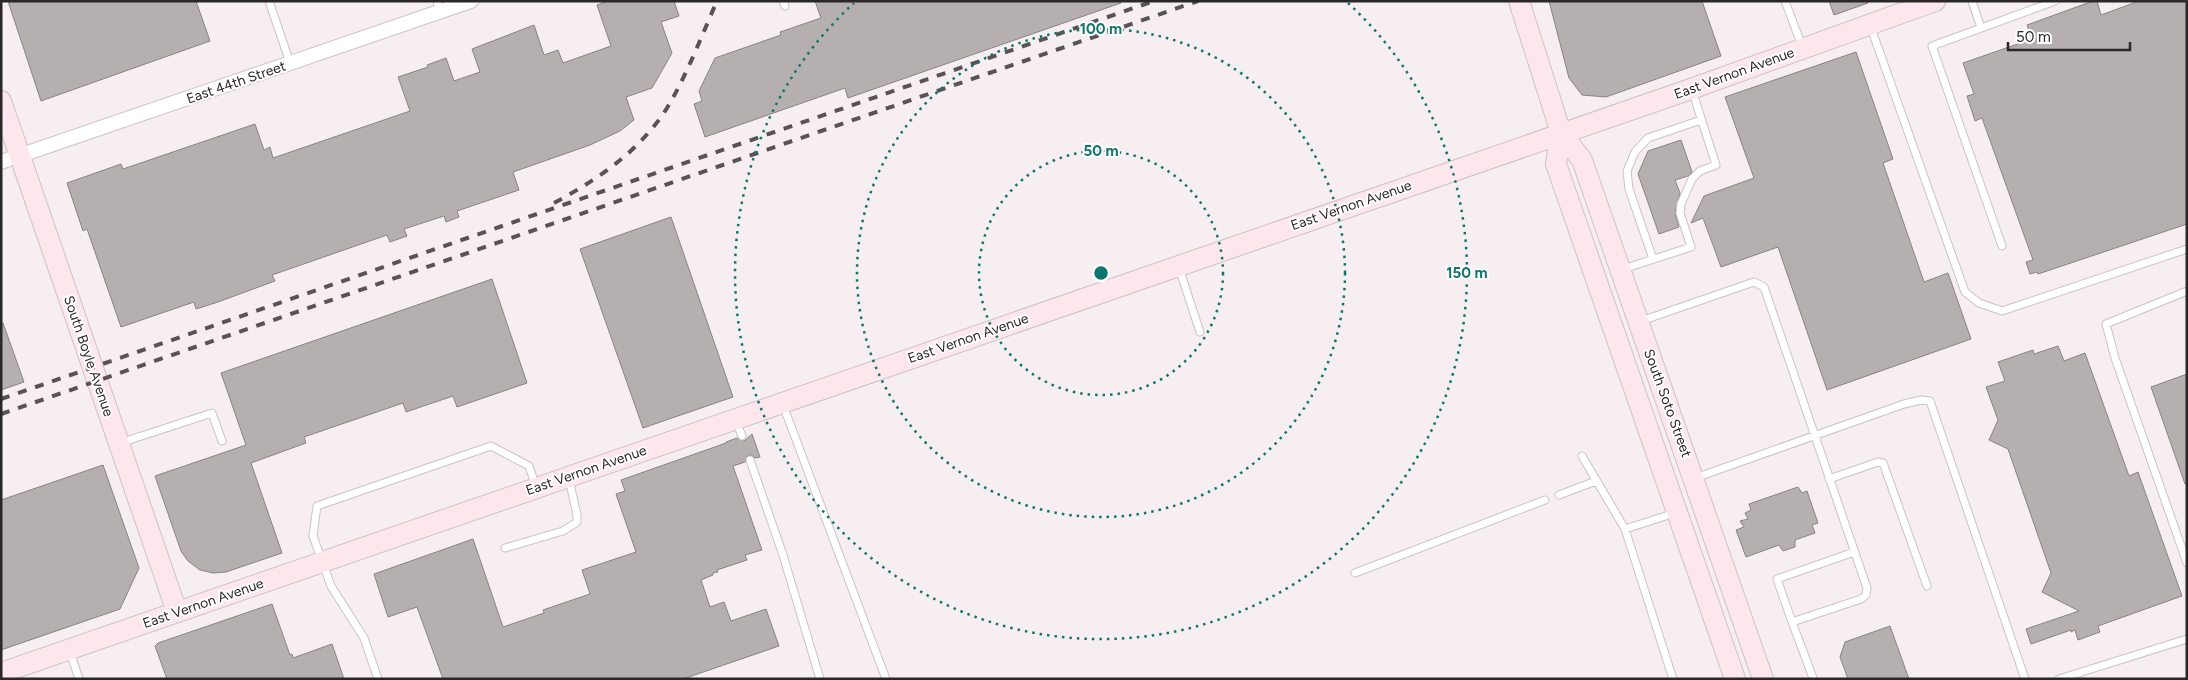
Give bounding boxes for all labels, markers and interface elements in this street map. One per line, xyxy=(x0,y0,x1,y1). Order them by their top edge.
text: 100 m xyxy=(1080,20,1122,38)
scale bar xyxy=(2008,20,2130,52)
text: 50 m xyxy=(2016,28,2051,46)
street label: East Vernon Avenue xyxy=(1672,44,1797,103)
street label: East 44th Street xyxy=(184,58,288,107)
text: 50 m xyxy=(1083,142,1119,160)
street label: East Vernon Avenue xyxy=(1288,177,1414,234)
centre of rings xyxy=(1092,264,1110,282)
text: 150 m xyxy=(1446,264,1488,282)
street label: South Boyle Avenue xyxy=(60,294,117,419)
street label: East Vernon Avenue xyxy=(905,310,1031,367)
street label: South Soto Street xyxy=(1640,347,1695,460)
street label: East Vernon Avenue xyxy=(523,442,649,499)
street label: East Vernon Avenue xyxy=(140,575,266,632)

